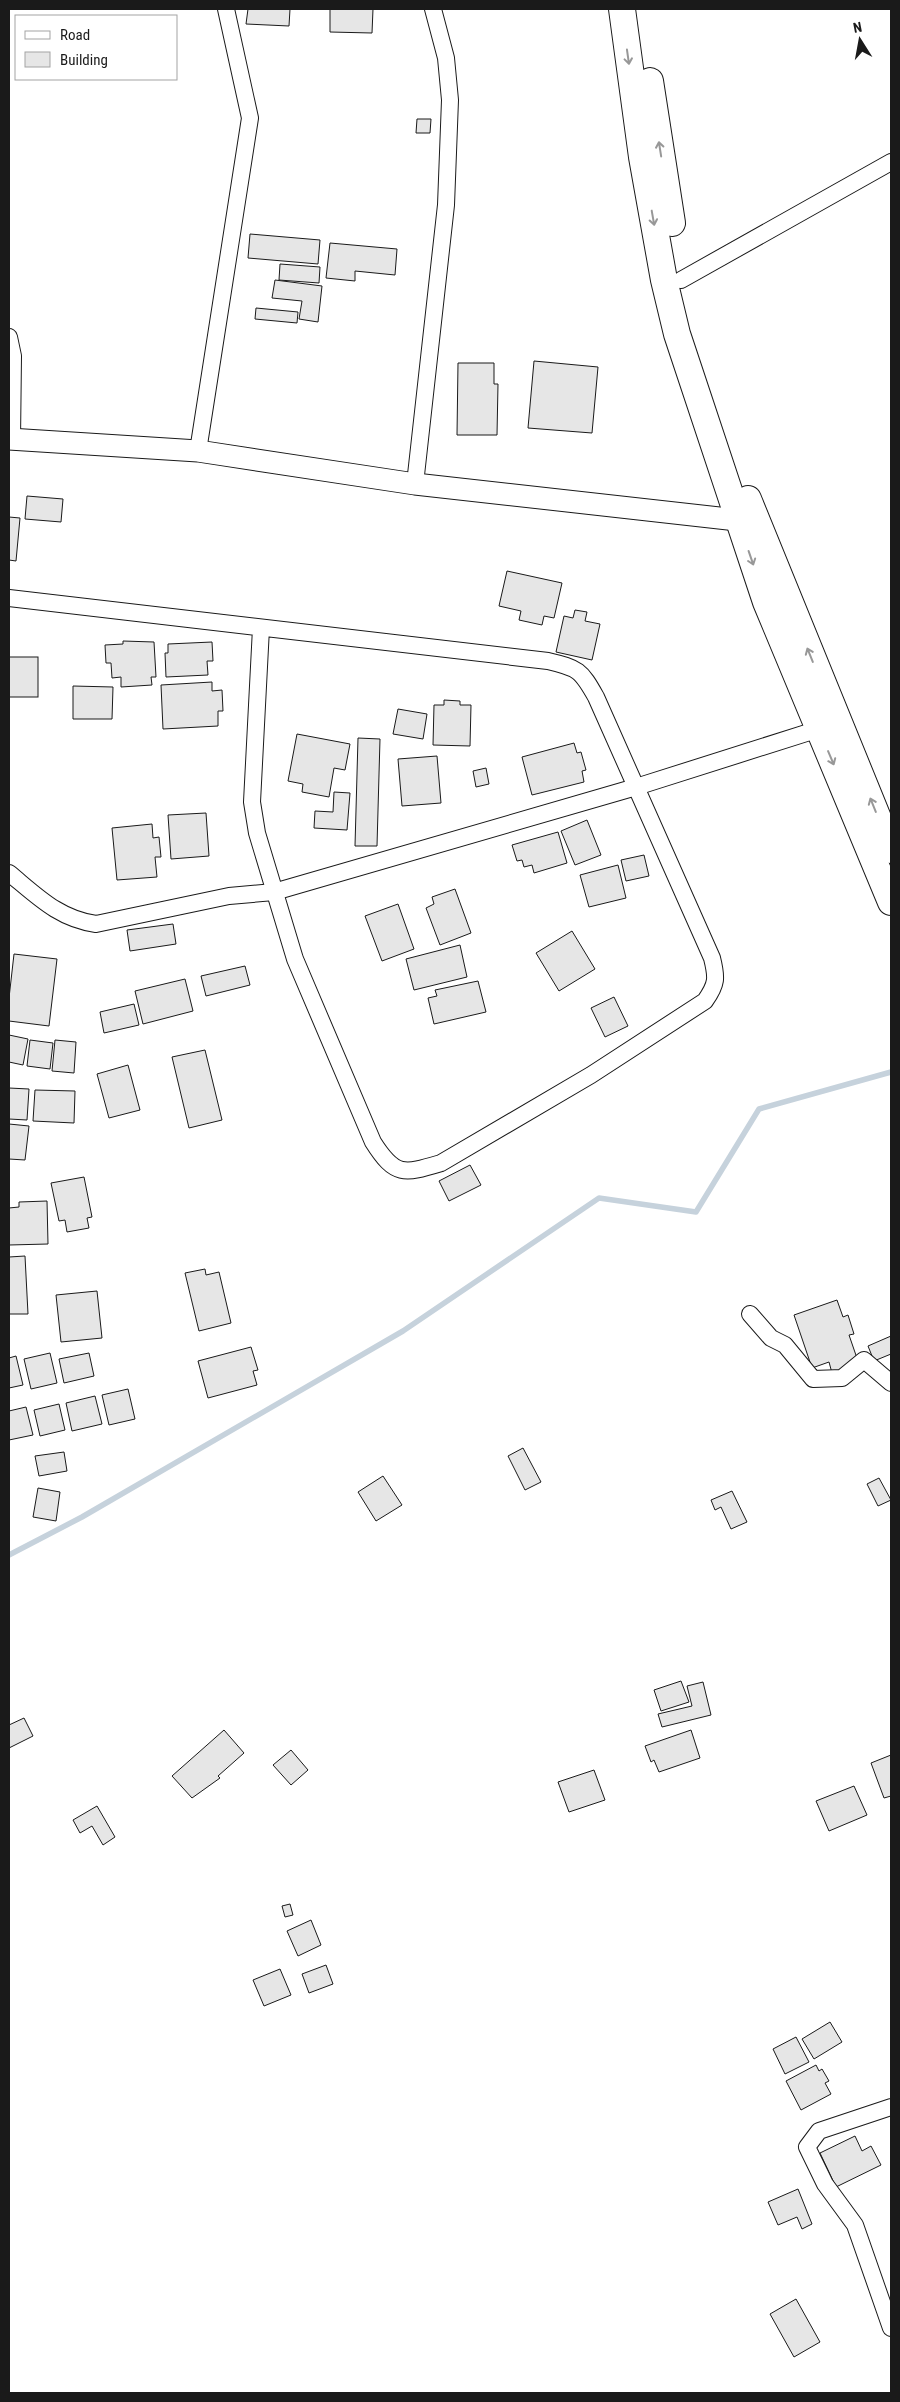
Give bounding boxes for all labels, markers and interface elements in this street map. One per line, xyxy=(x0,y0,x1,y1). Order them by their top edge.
legend xyxy=(15,15,178,80)
north arrow xyxy=(835,15,885,65)
text: N xyxy=(852,19,863,36)
text: Road xyxy=(60,26,90,44)
one-way arrow xyxy=(624,49,634,65)
text: Building xyxy=(60,51,108,69)
one-way arrow xyxy=(655,141,665,157)
one-way arrow xyxy=(648,209,658,225)
one-way arrow xyxy=(747,550,756,565)
one-way arrow xyxy=(805,648,815,663)
one-way arrow xyxy=(827,750,836,765)
one-way arrow xyxy=(867,798,877,813)

